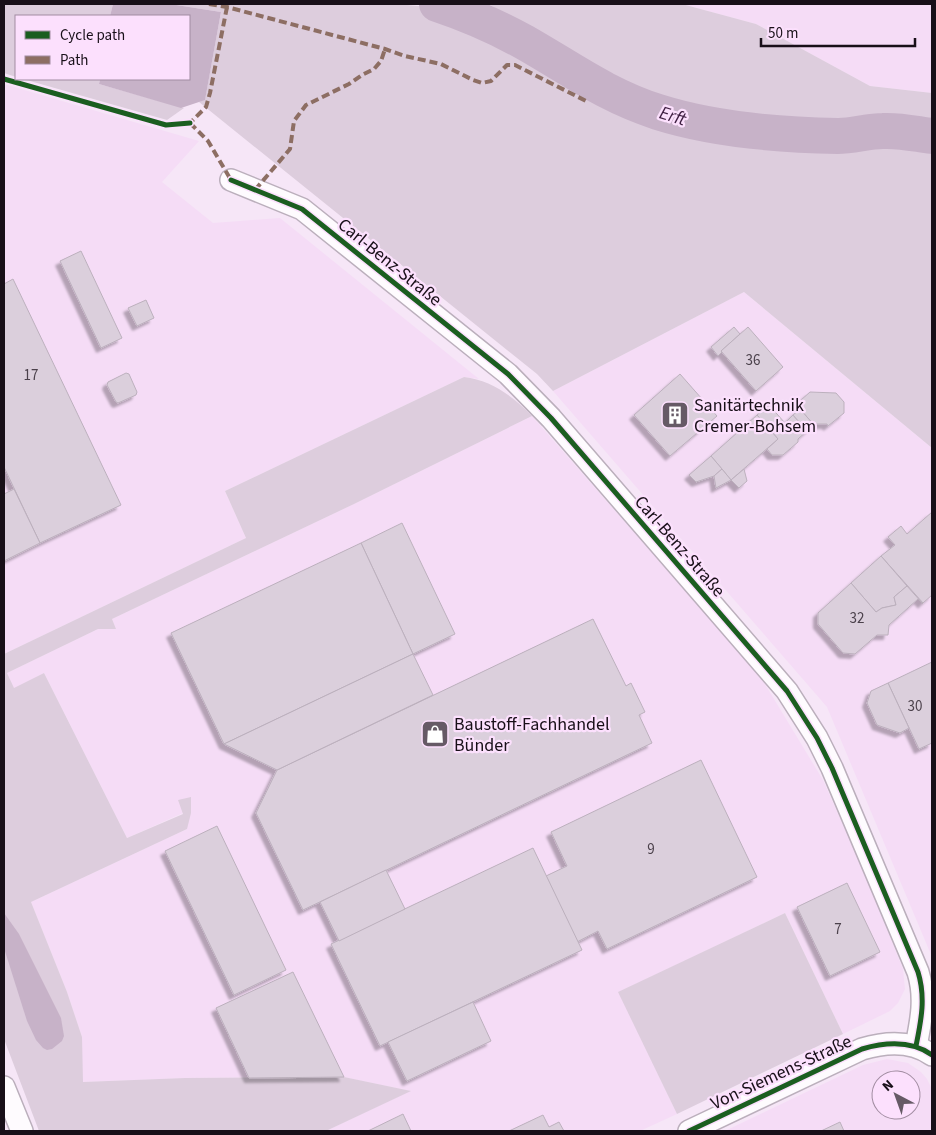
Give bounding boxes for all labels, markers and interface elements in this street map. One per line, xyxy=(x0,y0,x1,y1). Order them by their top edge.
legend xyxy=(15,15,190,80)
scale bar xyxy=(761,15,915,47)
text: 50 m xyxy=(768,23,798,44)
text: Cycle path xyxy=(60,25,125,46)
text: Path xyxy=(60,50,88,71)
water label: Erft xyxy=(656,100,691,134)
street label: Carl-Benz-Straße xyxy=(332,213,447,312)
house number: 36 xyxy=(746,350,760,371)
house number: 17 xyxy=(24,365,38,386)
place label: Sanitärtechnik Cremer-Bohsem xyxy=(694,393,816,439)
building icon: Sanitärtechnik Cremer-Bohsem xyxy=(660,400,690,430)
street label: Carl-Benz-Straße xyxy=(628,490,731,603)
house number: 32 xyxy=(850,608,864,629)
house number: 30 xyxy=(908,696,922,717)
place label: Baustoff-Fachhandel Bünder xyxy=(454,712,610,758)
shop icon: Baustoff-Fachhandel Bünder xyxy=(420,719,450,749)
house number: 9 xyxy=(647,839,655,860)
house number: 7 xyxy=(834,919,842,940)
street label: Von-Siemens-Straße xyxy=(707,1029,856,1116)
north arrow xyxy=(871,1070,921,1120)
text: N xyxy=(878,1075,898,1097)

